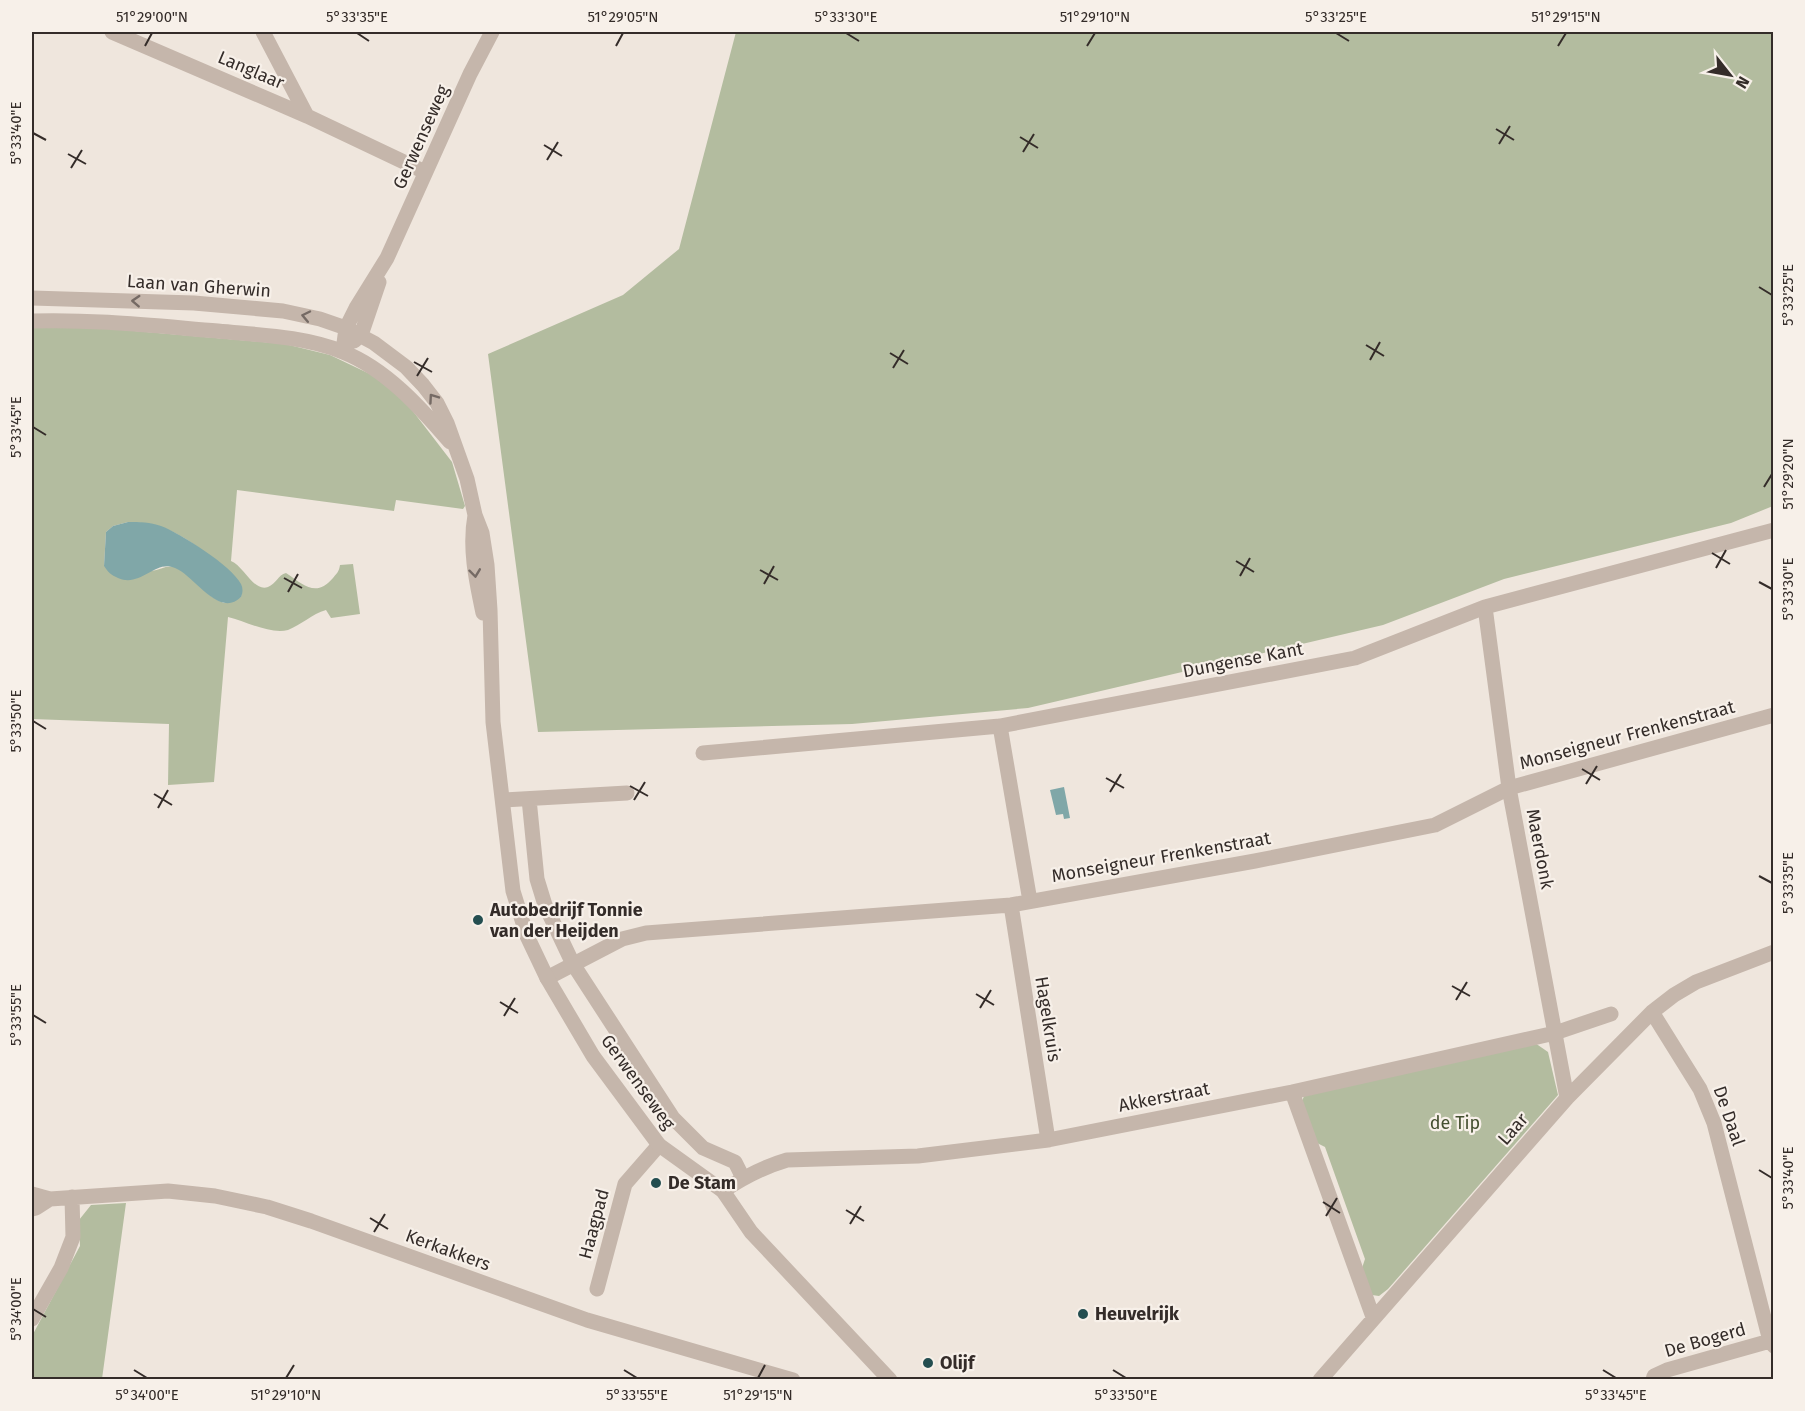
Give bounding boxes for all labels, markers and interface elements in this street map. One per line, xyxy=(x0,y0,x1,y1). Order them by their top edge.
text: 51°29'00"N xyxy=(116,8,188,26)
text: 5°33'35"E xyxy=(326,8,388,26)
text: 51°29'05"N xyxy=(587,8,659,26)
text: 5°33'30"E xyxy=(814,8,878,26)
text: 51°29'10"N xyxy=(1060,8,1130,26)
text: 5°33'25"E xyxy=(1305,8,1367,26)
text: 51°29'15"N xyxy=(1531,8,1601,26)
north arrow xyxy=(1700,45,1760,105)
street label: Langlaar xyxy=(214,46,288,94)
text: N xyxy=(1732,73,1753,92)
street label: Gerwenseweg xyxy=(388,81,454,192)
text: 5°33'40"E xyxy=(7,101,25,165)
text: 5°33'25"E xyxy=(1779,264,1797,326)
street label: Laan van Gherwin xyxy=(126,270,272,302)
one-way arrow xyxy=(131,294,140,307)
one-way arrow xyxy=(301,310,311,323)
one-way arrow xyxy=(429,394,440,405)
text: 5°33'45"E xyxy=(7,396,25,458)
text: 51°29'20"N xyxy=(1779,438,1797,510)
text: 5°33'30"E xyxy=(1779,557,1797,621)
one-way arrow xyxy=(468,568,481,578)
street label: Dungense Kant xyxy=(1181,637,1306,682)
text: 5°33'50"E xyxy=(7,689,25,753)
street label: Monseigneur Frenkenstraat xyxy=(1517,696,1737,774)
street label: Maerdonk xyxy=(1521,807,1559,892)
street label: Monseigneur Frenkenstraat xyxy=(1050,827,1273,887)
text: 5°33'35"E xyxy=(1779,852,1797,914)
place label: Autobedrijf Tonnie van der Heijden xyxy=(489,899,643,942)
marker: Autobedrijf Tonnie van der Heijden xyxy=(471,913,485,927)
street label: Hagelkruis xyxy=(1030,975,1066,1063)
text: 5°33'55"E xyxy=(7,984,25,1046)
street label: Gerwenseweg xyxy=(596,1030,680,1134)
street label: Akkerstraat xyxy=(1117,1077,1212,1117)
street label: De Daal xyxy=(1708,1083,1750,1149)
street label: Laar xyxy=(1493,1108,1533,1150)
park label: de Tip xyxy=(1430,1112,1480,1134)
text: 5°33'40"E xyxy=(1779,1146,1797,1210)
place label: De Stam xyxy=(668,1172,736,1194)
marker: De Stam xyxy=(649,1176,663,1190)
street label: Haagpad xyxy=(574,1186,614,1262)
street label: Kerkakkers xyxy=(402,1224,494,1276)
text: 5°34'00"E xyxy=(7,1277,25,1341)
place label: Heuvelrijk xyxy=(1095,1303,1180,1325)
marker: Heuvelrijk xyxy=(1076,1307,1090,1321)
street label: De Bogerd xyxy=(1662,1318,1748,1362)
place label: Olijf xyxy=(940,1352,976,1374)
marker: Olijf xyxy=(921,1356,935,1370)
text: 5°34'00"E xyxy=(115,1386,179,1404)
text: 51°29'10"N xyxy=(251,1386,321,1404)
text: 5°33'55"E xyxy=(606,1386,668,1404)
text: 51°29'15"N xyxy=(723,1386,793,1404)
text: 5°33'50"E xyxy=(1094,1386,1158,1404)
text: 5°33'45"E xyxy=(1585,1386,1647,1404)

